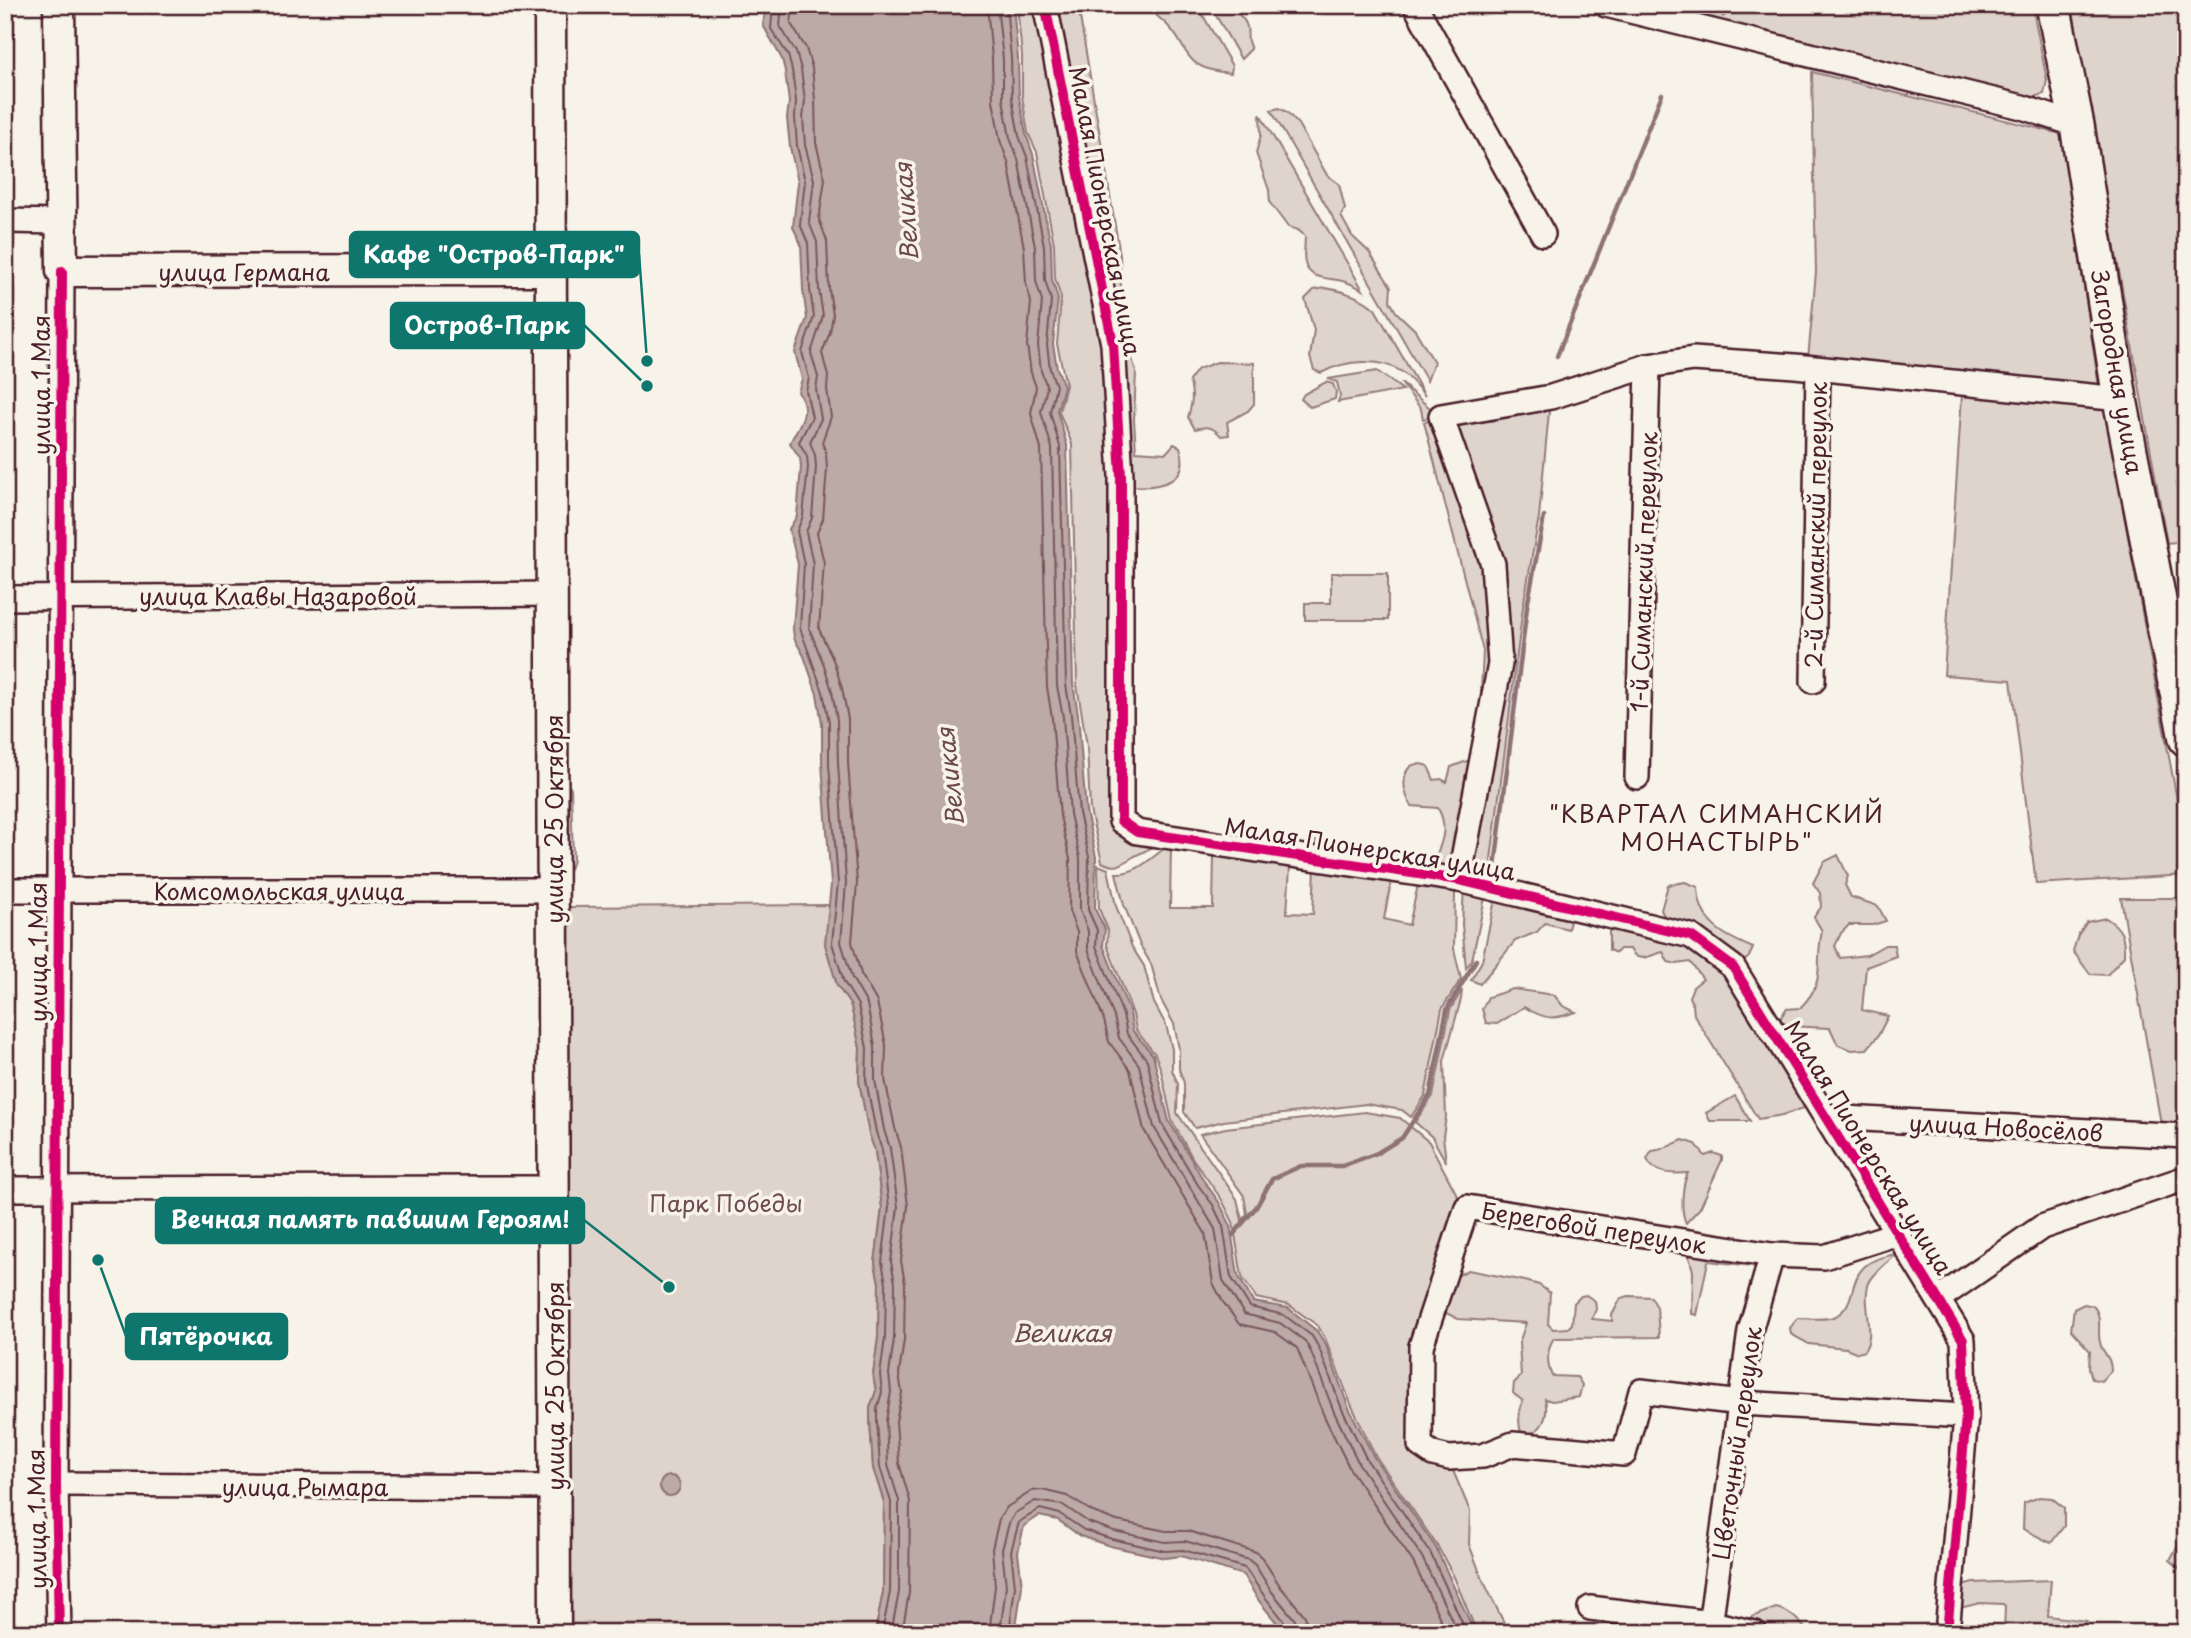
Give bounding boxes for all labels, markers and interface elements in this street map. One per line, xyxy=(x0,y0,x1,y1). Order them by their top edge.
street label: Малая Пионерская улица xyxy=(1061,63,1151,359)
water label: Великая xyxy=(884,160,926,263)
callout: Кафе "Остров-Парк" xyxy=(350,232,639,277)
text: Кафе "Остров-Парк" xyxy=(363,235,625,271)
street label: улица Германа xyxy=(158,254,330,289)
street label: Загородная улица xyxy=(2083,267,2153,478)
callout: Остров-Парк xyxy=(391,303,584,348)
text: Остров-Парк xyxy=(404,306,570,342)
street label: улица 1 Мая xyxy=(23,315,58,455)
street label: 2-й Симанский переулок xyxy=(1795,381,1835,668)
street label: 1-й Симанский переулок xyxy=(1621,431,1665,713)
street label: улица Клавы Назаровой xyxy=(139,578,417,613)
street label: улица 25 Октября xyxy=(536,714,571,924)
water label: Великая xyxy=(926,725,972,828)
district label: "КВАРТАЛ СИМАНСКИЙ МОНАСТЫРЬ" xyxy=(1549,795,1885,859)
street label: Малая Пионерская улица xyxy=(1222,808,1519,888)
street label: Комсомольская улица xyxy=(154,873,405,908)
street label: улица 1 Мая xyxy=(20,882,55,1022)
street label: Малая Пионерская улица xyxy=(1776,1013,1962,1282)
street label: улица Новосёлов xyxy=(1908,1104,2104,1150)
park label: Парк Победы xyxy=(649,1185,803,1220)
street label: Береговой переулок xyxy=(1479,1192,1709,1262)
callout: Вечная память павшим Героям! xyxy=(156,1198,584,1243)
text: Вечная память павшим Героям! xyxy=(171,1200,569,1236)
street label: улица 25 Октября xyxy=(537,1281,572,1491)
callout: Пятёрочка xyxy=(126,1314,287,1359)
water label: Великая xyxy=(1012,1314,1113,1350)
text: Пятёрочка xyxy=(139,1317,273,1353)
street label: Цветочный переулок xyxy=(1702,1324,1770,1562)
street label: улица 1 Мая xyxy=(17,1448,55,1590)
street label: улица Рымара xyxy=(222,1469,389,1504)

